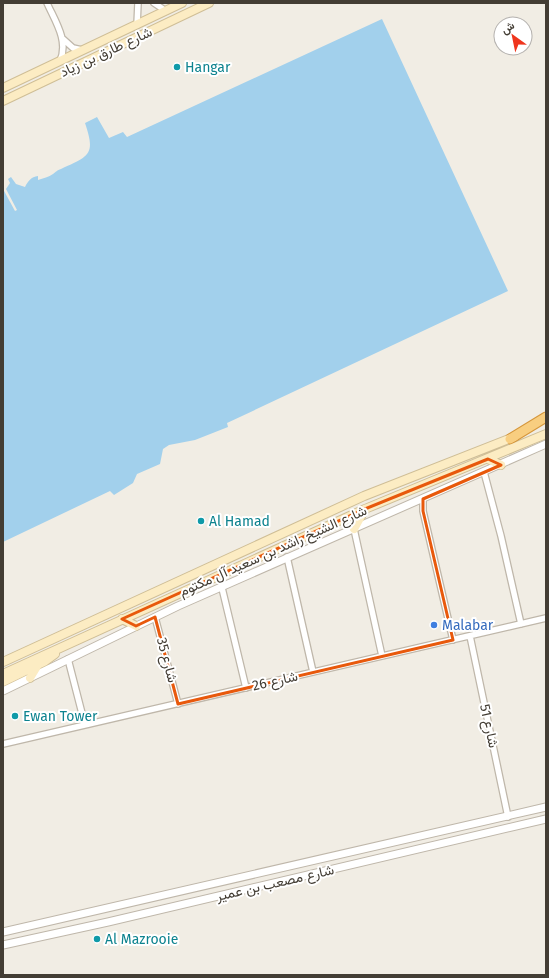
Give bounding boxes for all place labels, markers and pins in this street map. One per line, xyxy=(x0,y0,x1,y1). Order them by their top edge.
place label: Hangar xyxy=(185,59,231,76)
marker: Hangar xyxy=(172,62,182,72)
place label: Al Hamad xyxy=(209,513,270,530)
marker: Al Hamad xyxy=(196,516,206,526)
place label: Malabar xyxy=(442,617,494,634)
marker: Malabar xyxy=(429,620,439,630)
place label: Ewan Tower xyxy=(23,708,98,725)
marker: Ewan Tower xyxy=(10,711,20,721)
place label: Al Mazrooie xyxy=(105,931,178,948)
marker: Al Mazrooie xyxy=(92,934,102,944)

